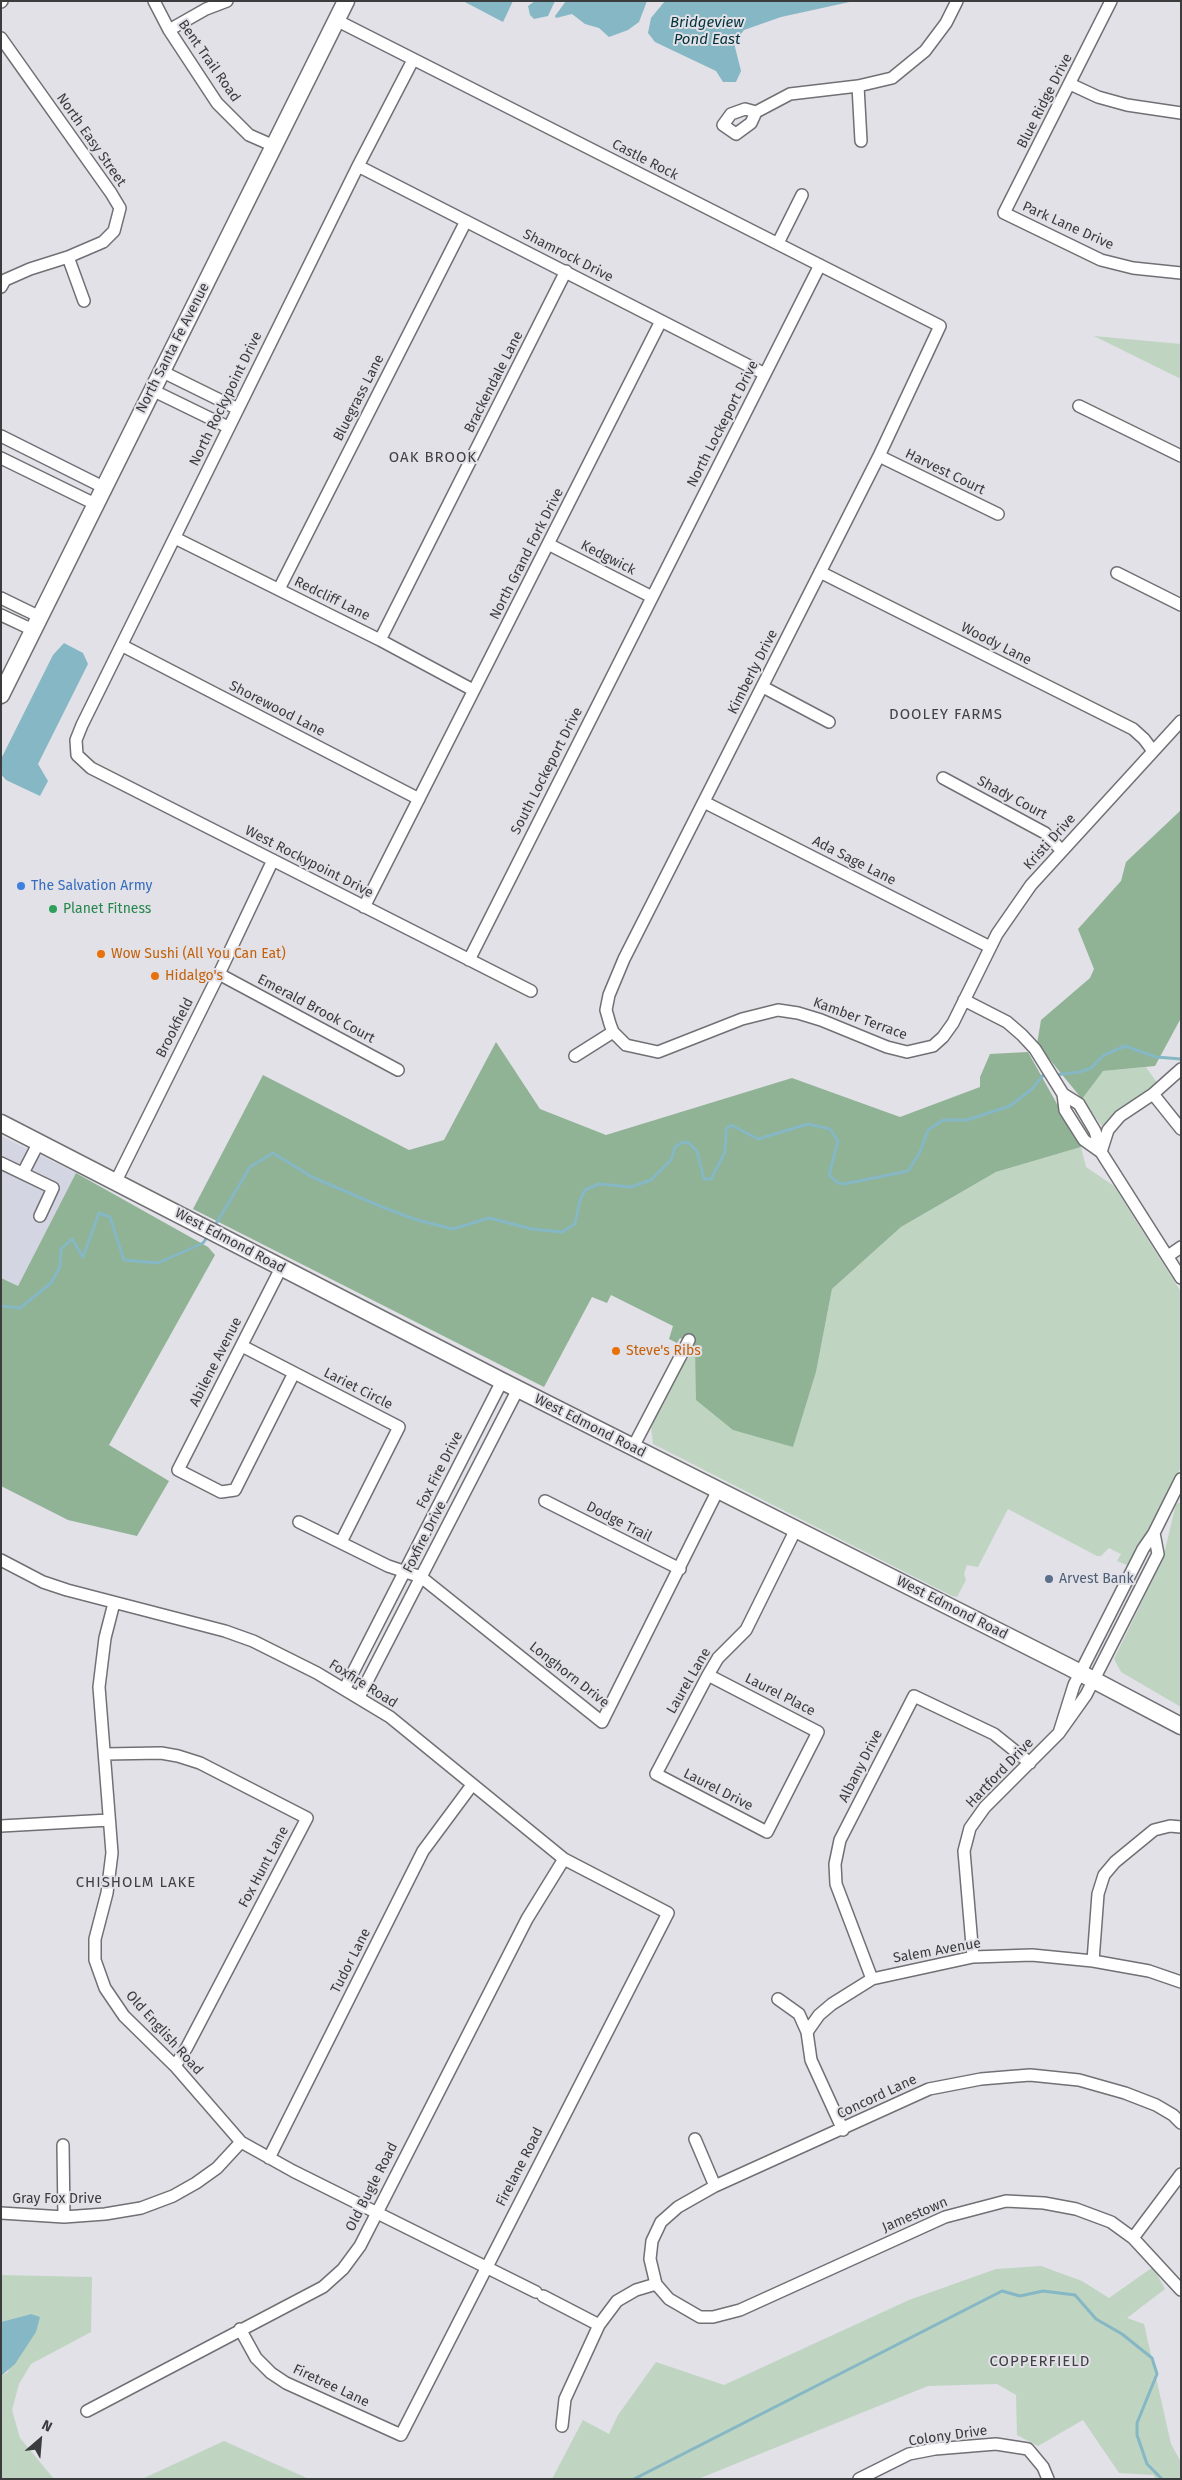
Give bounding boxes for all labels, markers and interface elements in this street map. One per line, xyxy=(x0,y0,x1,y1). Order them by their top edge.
water label: Bridgeview Pond East xyxy=(670,14,744,49)
street label: Bent Trail Road xyxy=(174,17,244,105)
street label: Blue Ridge Drive xyxy=(1014,51,1076,151)
street label: North Easy Street xyxy=(53,90,129,190)
street label: Castle Rock xyxy=(609,136,681,184)
street label: Park Lane Drive xyxy=(1020,198,1116,254)
street label: Shamrock Drive xyxy=(520,226,616,286)
street label: North Santa Fe Avenue xyxy=(133,280,213,416)
street label: Brackendale Lane xyxy=(461,328,527,436)
street label: North Rockypoint Drive xyxy=(186,329,266,469)
street label: Bluegrass Lane xyxy=(330,352,388,444)
street label: North Lockeport Drive xyxy=(684,358,762,490)
street label: Harvest Court xyxy=(902,445,988,499)
district label: OAK BROOK xyxy=(388,449,478,467)
street label: North Grand Fork Drive xyxy=(487,485,567,623)
street label: Kedgwick xyxy=(578,537,638,579)
street label: Redcliff Lane xyxy=(291,573,373,625)
street label: Woody Lane xyxy=(958,619,1034,669)
street label: Kimberly Drive xyxy=(724,627,782,717)
street label: Shorewood Lane xyxy=(226,678,328,740)
street label: South Lockeport Drive xyxy=(508,705,586,837)
district label: DOOLEY FARMS xyxy=(888,706,1004,724)
street label: Shady Court xyxy=(974,773,1050,823)
street label: Kristi Drive xyxy=(1020,810,1080,874)
street label: West Rockypoint Drive xyxy=(242,822,376,902)
street label: Ada Sage Lane xyxy=(809,833,899,889)
place label: The Salvation Army xyxy=(31,878,152,894)
marker: The Salvation Army xyxy=(15,880,27,892)
place label: Planet Fitness xyxy=(63,901,151,917)
marker: Planet Fitness xyxy=(47,903,59,915)
place label: Wow Sushi (All You Can Eat) xyxy=(111,946,286,962)
marker: Wow Sushi (All You Can Eat) xyxy=(95,948,107,960)
place label: Hidalgo's xyxy=(165,968,223,984)
marker: Hidalgo's xyxy=(149,970,161,982)
street label: Emerald Brook Court xyxy=(254,971,378,1047)
street label: Kamber Terrace xyxy=(811,994,909,1044)
street label: Brookfield xyxy=(153,995,197,1061)
street label: West Edmond Road xyxy=(172,1205,288,1277)
street label: Abilene Avenue xyxy=(186,1315,246,1409)
place label: Steve's Ribs xyxy=(626,1343,701,1359)
marker: Steve's Ribs xyxy=(610,1345,622,1357)
street label: Lariet Circle xyxy=(321,1364,395,1414)
street label: West Edmond Road xyxy=(532,1391,648,1461)
street label: Fox Fire Drive xyxy=(413,1429,467,1511)
street label: Foxfire Drive xyxy=(400,1498,450,1576)
street label: Dodge Trail xyxy=(583,1498,655,1546)
place label: Arvest Bank xyxy=(1059,1571,1134,1587)
street label: West Edmond Road xyxy=(894,1573,1010,1643)
marker: Arvest Bank xyxy=(1043,1573,1055,1585)
street label: Longhorn Drive xyxy=(526,1639,612,1711)
street label: Laurel Lane xyxy=(663,1645,715,1717)
street label: Foxfire Road xyxy=(326,1656,400,1712)
street label: Laurel Place xyxy=(742,1670,818,1720)
street label: Albany Drive xyxy=(835,1727,887,1805)
street label: Hartford Drive xyxy=(963,1735,1037,1811)
street label: Laurel Drive xyxy=(680,1765,756,1815)
street label: Fox Hunt Lane xyxy=(235,1823,293,1911)
district label: CHISHOLM LAKE xyxy=(74,1874,198,1892)
street label: Tudor Lane xyxy=(327,1926,375,1996)
street label: Salem Avenue xyxy=(892,1935,982,1967)
street label: Old English Road xyxy=(122,1987,206,2079)
street label: Concord Lane xyxy=(835,2071,919,2123)
street label: Firelane Road xyxy=(493,2125,547,2209)
street label: Old Bugle Road xyxy=(342,2140,402,2234)
street label: Gray Fox Drive xyxy=(12,2191,102,2207)
street label: Jamestown xyxy=(880,2194,950,2236)
district label: COPPERFIELD xyxy=(988,2353,1092,2371)
street label: Firetree Lane xyxy=(290,2361,372,2411)
north arrow xyxy=(15,2415,65,2465)
text: N xyxy=(39,2417,55,2436)
street label: Colony Drive xyxy=(907,2422,989,2450)

